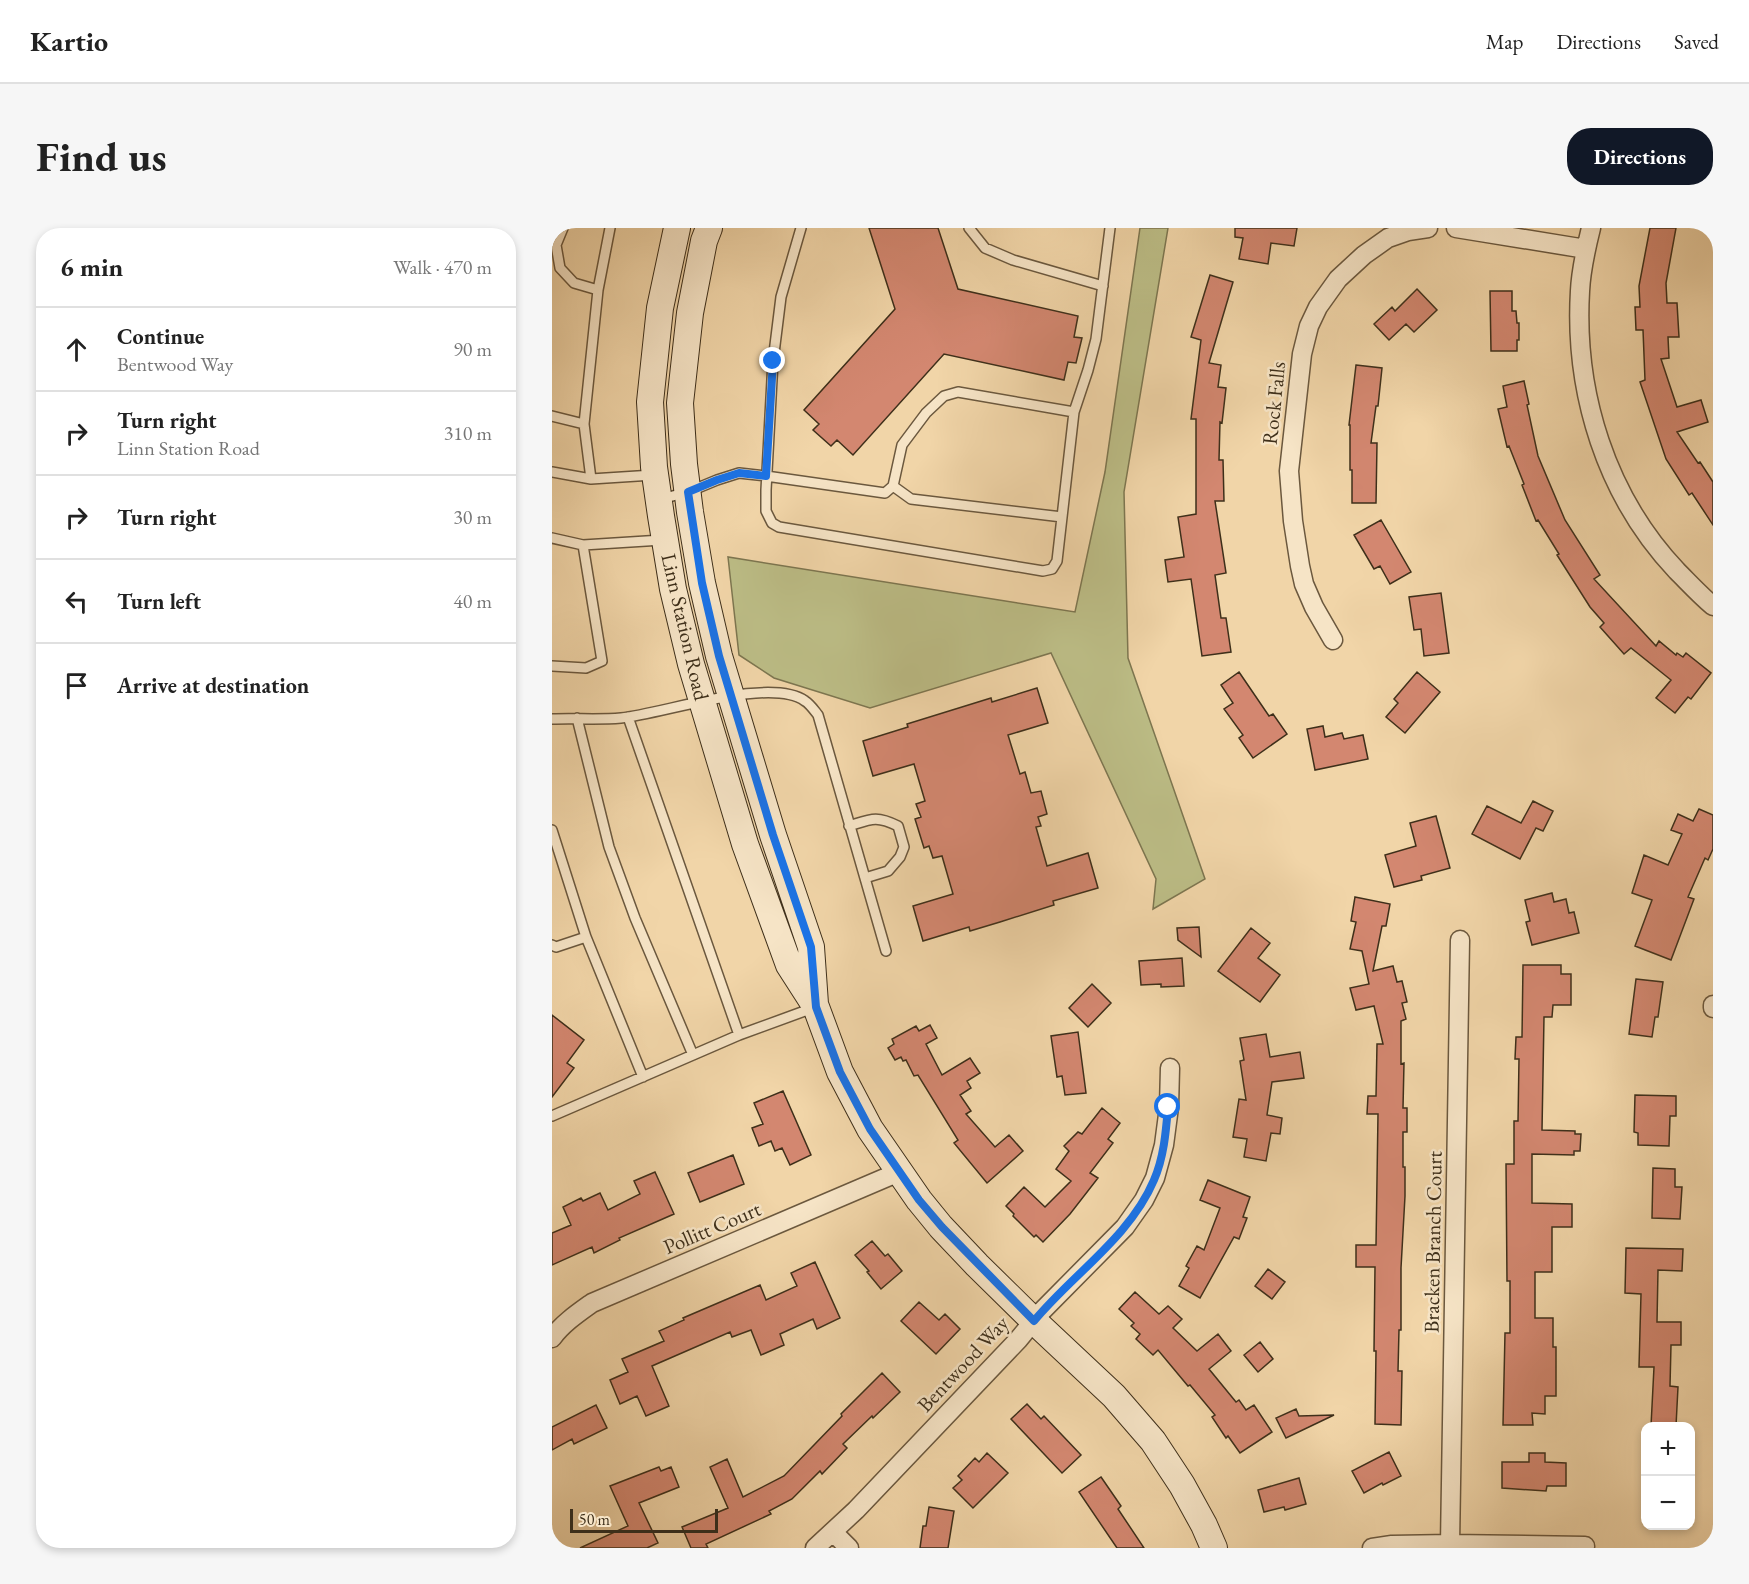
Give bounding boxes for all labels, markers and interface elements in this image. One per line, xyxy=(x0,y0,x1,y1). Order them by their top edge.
text: Kartio xyxy=(30,23,108,59)
text: Map xyxy=(1486,28,1523,55)
text: Directions xyxy=(1556,28,1641,55)
text: Saved xyxy=(1674,28,1719,55)
button: Directions xyxy=(1567,128,1713,185)
text: Find us xyxy=(36,129,167,184)
text: 6 min xyxy=(60,250,123,284)
text: Walk · 470 m xyxy=(393,254,492,280)
text: Continue xyxy=(117,322,204,351)
icon: ahead xyxy=(60,333,93,366)
text: 90 m xyxy=(453,336,492,362)
route end xyxy=(759,347,785,373)
text: Bentwood Way xyxy=(117,351,233,377)
street label: Rock Falls xyxy=(1256,360,1291,446)
text: Turn right xyxy=(117,406,216,435)
icon: right xyxy=(60,417,93,450)
text: 310 m xyxy=(444,420,492,446)
text: Linn Station Road xyxy=(117,435,260,461)
icon: right xyxy=(60,501,93,534)
text: Turn right xyxy=(117,503,216,532)
text: 30 m xyxy=(453,504,492,530)
street label: Linn Station Road xyxy=(655,551,716,703)
icon: left xyxy=(60,585,93,618)
text: Turn left xyxy=(117,587,201,616)
text: 40 m xyxy=(453,588,492,614)
icon: arrive xyxy=(60,669,93,702)
text: Arrive at destination xyxy=(117,671,309,700)
route start xyxy=(1154,1093,1180,1119)
street label: Bracken Branch Court xyxy=(1417,1150,1448,1333)
street label: Pollitt Court xyxy=(659,1195,765,1260)
street label: Bentwood Way xyxy=(911,1309,1015,1418)
map controls xyxy=(1641,1422,1695,1530)
button: + xyxy=(1641,1422,1695,1476)
button: − xyxy=(1641,1476,1695,1530)
scale bar xyxy=(570,1506,718,1534)
text: 50 m xyxy=(579,1509,610,1530)

